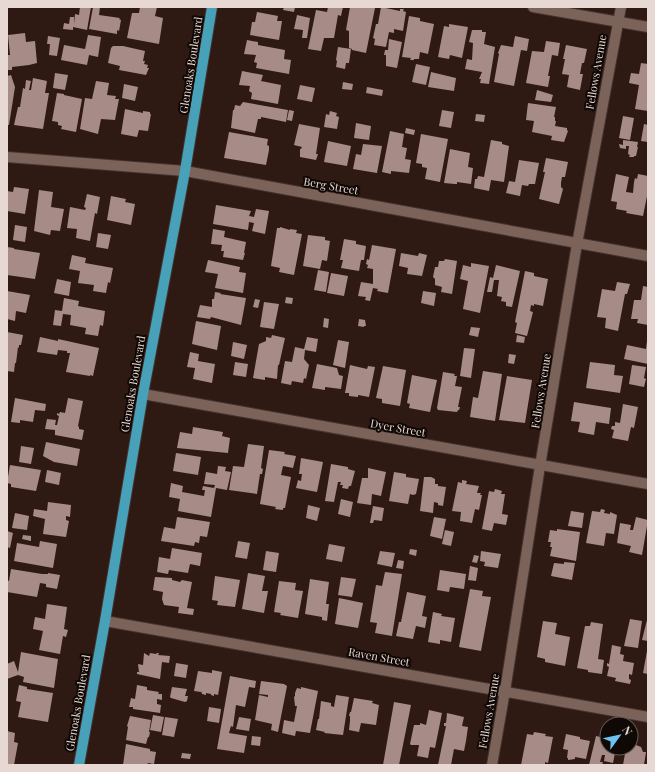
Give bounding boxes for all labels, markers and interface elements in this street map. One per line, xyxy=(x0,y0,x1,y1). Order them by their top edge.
street label: Glenoaks Boulevard xyxy=(175,15,206,114)
street label: Fellows Avenue xyxy=(582,33,610,110)
street label: Berg Street xyxy=(303,173,360,198)
street label: Glenoaks Boulevard xyxy=(117,334,148,433)
street label: Fellows Avenue xyxy=(527,352,554,429)
street label: Dyer Street xyxy=(369,415,427,440)
street label: Raven Street xyxy=(347,644,411,669)
street label: Glenoaks Boulevard xyxy=(62,653,93,752)
street label: Fellows Avenue xyxy=(475,672,503,749)
north arrow xyxy=(599,716,639,756)
text: N xyxy=(619,723,636,738)

